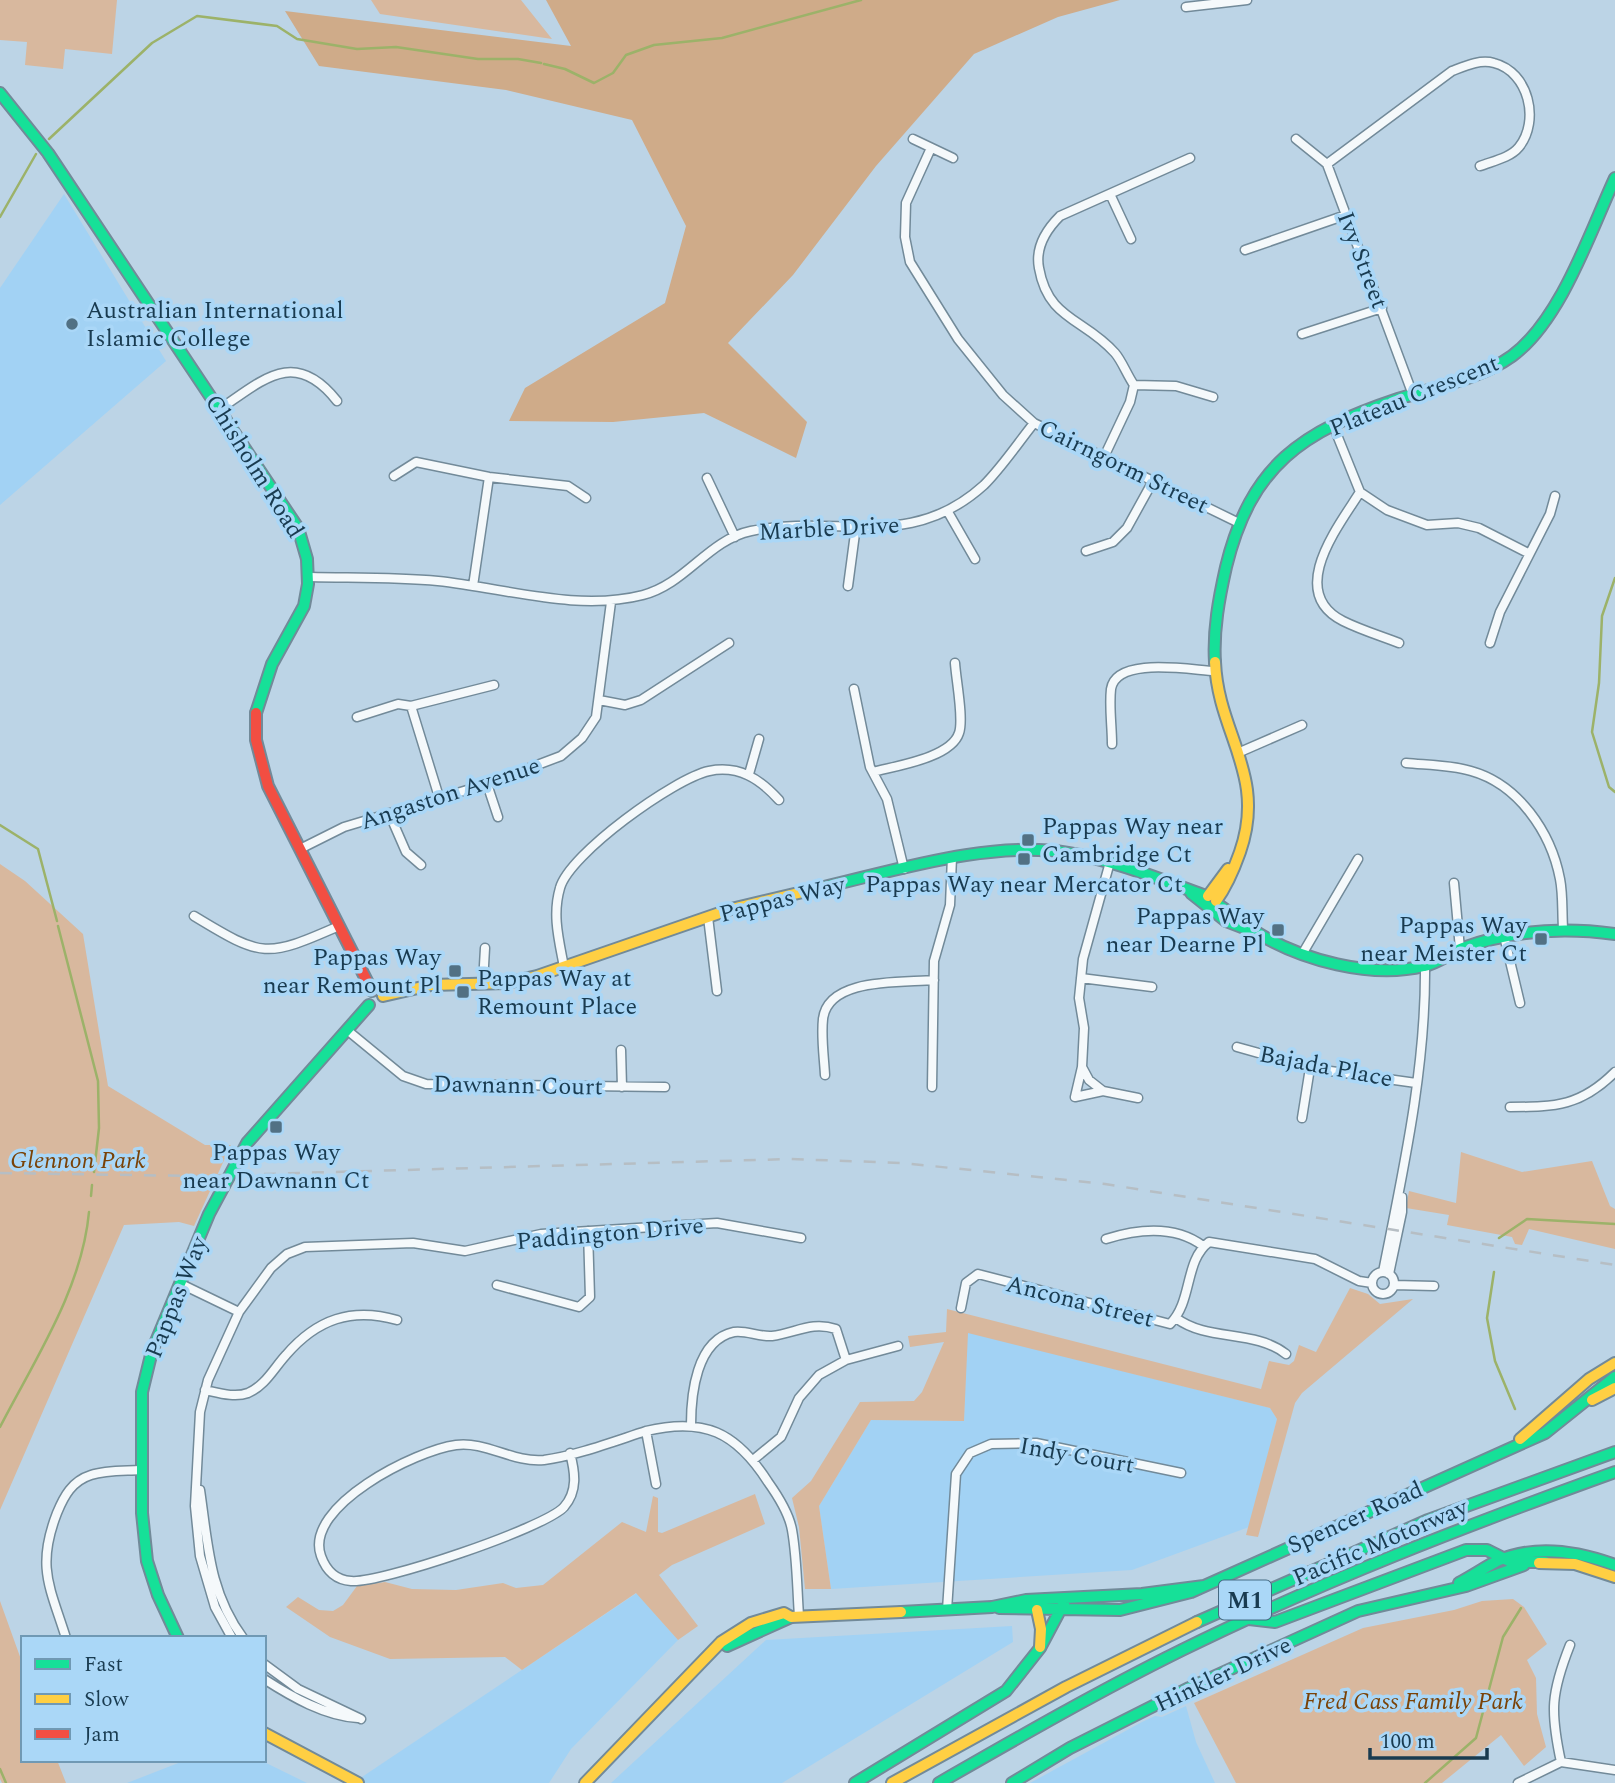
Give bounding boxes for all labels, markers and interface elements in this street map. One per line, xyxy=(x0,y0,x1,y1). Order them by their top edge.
street label: Ivy Street xyxy=(1327,207,1397,314)
place label: Australian International Islamic College xyxy=(86,293,344,357)
marker: Australian International Islamic College xyxy=(64,316,80,332)
street label: Plateau Crescent xyxy=(1324,346,1505,446)
street label: Chisholm Road xyxy=(195,388,313,546)
street label: Cairngorm Street xyxy=(1033,410,1215,524)
street label: Marble Drive xyxy=(758,507,900,551)
street label: Angaston Avenue xyxy=(356,748,545,840)
place label: Pappas Way near Cambridge Ct xyxy=(1042,809,1223,873)
marker: Pappas Way near Cambridge Ct xyxy=(1020,832,1036,848)
marker: Pappas Way near Mercator Ct xyxy=(1016,851,1032,867)
street label: Pappas Way xyxy=(716,867,850,933)
place label: Pappas Way near Mercator Ct xyxy=(865,867,1183,903)
place label: Pappas Way near Dearne Pl xyxy=(1105,899,1265,963)
place label: Pappas Way near Meister Ct xyxy=(1360,908,1528,972)
marker: Pappas Way near Dearne Pl xyxy=(1270,922,1286,938)
marker: Pappas Way near Meister Ct xyxy=(1533,931,1549,947)
place label: Pappas Way near Remount Pl xyxy=(263,940,442,1004)
place label: Pappas Way at Remount Place xyxy=(477,961,637,1025)
marker: Pappas Way near Remount Pl xyxy=(447,963,463,979)
marker: Pappas Way at Remount Place xyxy=(455,984,471,1000)
street label: Bajada Place xyxy=(1256,1036,1396,1098)
street label: Dawnann Court xyxy=(433,1067,603,1105)
marker: Pappas Way near Dawnann Ct xyxy=(268,1119,284,1135)
place label: Pappas Way near Dawnann Ct xyxy=(183,1135,369,1199)
park label: Glennon Park xyxy=(10,1143,146,1179)
street label: Paddington Drive xyxy=(515,1208,705,1260)
street label: Pappas Way xyxy=(136,1230,218,1364)
street label: Ancona Street xyxy=(1002,1266,1157,1338)
street label: Indy Court xyxy=(1017,1428,1137,1484)
street label: Spencer Road xyxy=(1282,1472,1429,1564)
street label: Pacific Motorway xyxy=(1287,1489,1475,1596)
road number: M1 xyxy=(1219,1581,1271,1620)
street label: Hinkler Drive xyxy=(1149,1628,1298,1722)
legend xyxy=(21,1636,266,1762)
text: Fast xyxy=(84,1649,123,1681)
text: Slow xyxy=(84,1684,130,1716)
park label: Fred Cass Family Park xyxy=(1303,1684,1523,1720)
scale bar xyxy=(1370,1716,1487,1760)
text: Jam xyxy=(84,1719,120,1751)
text: 100 m xyxy=(1380,1726,1435,1758)

